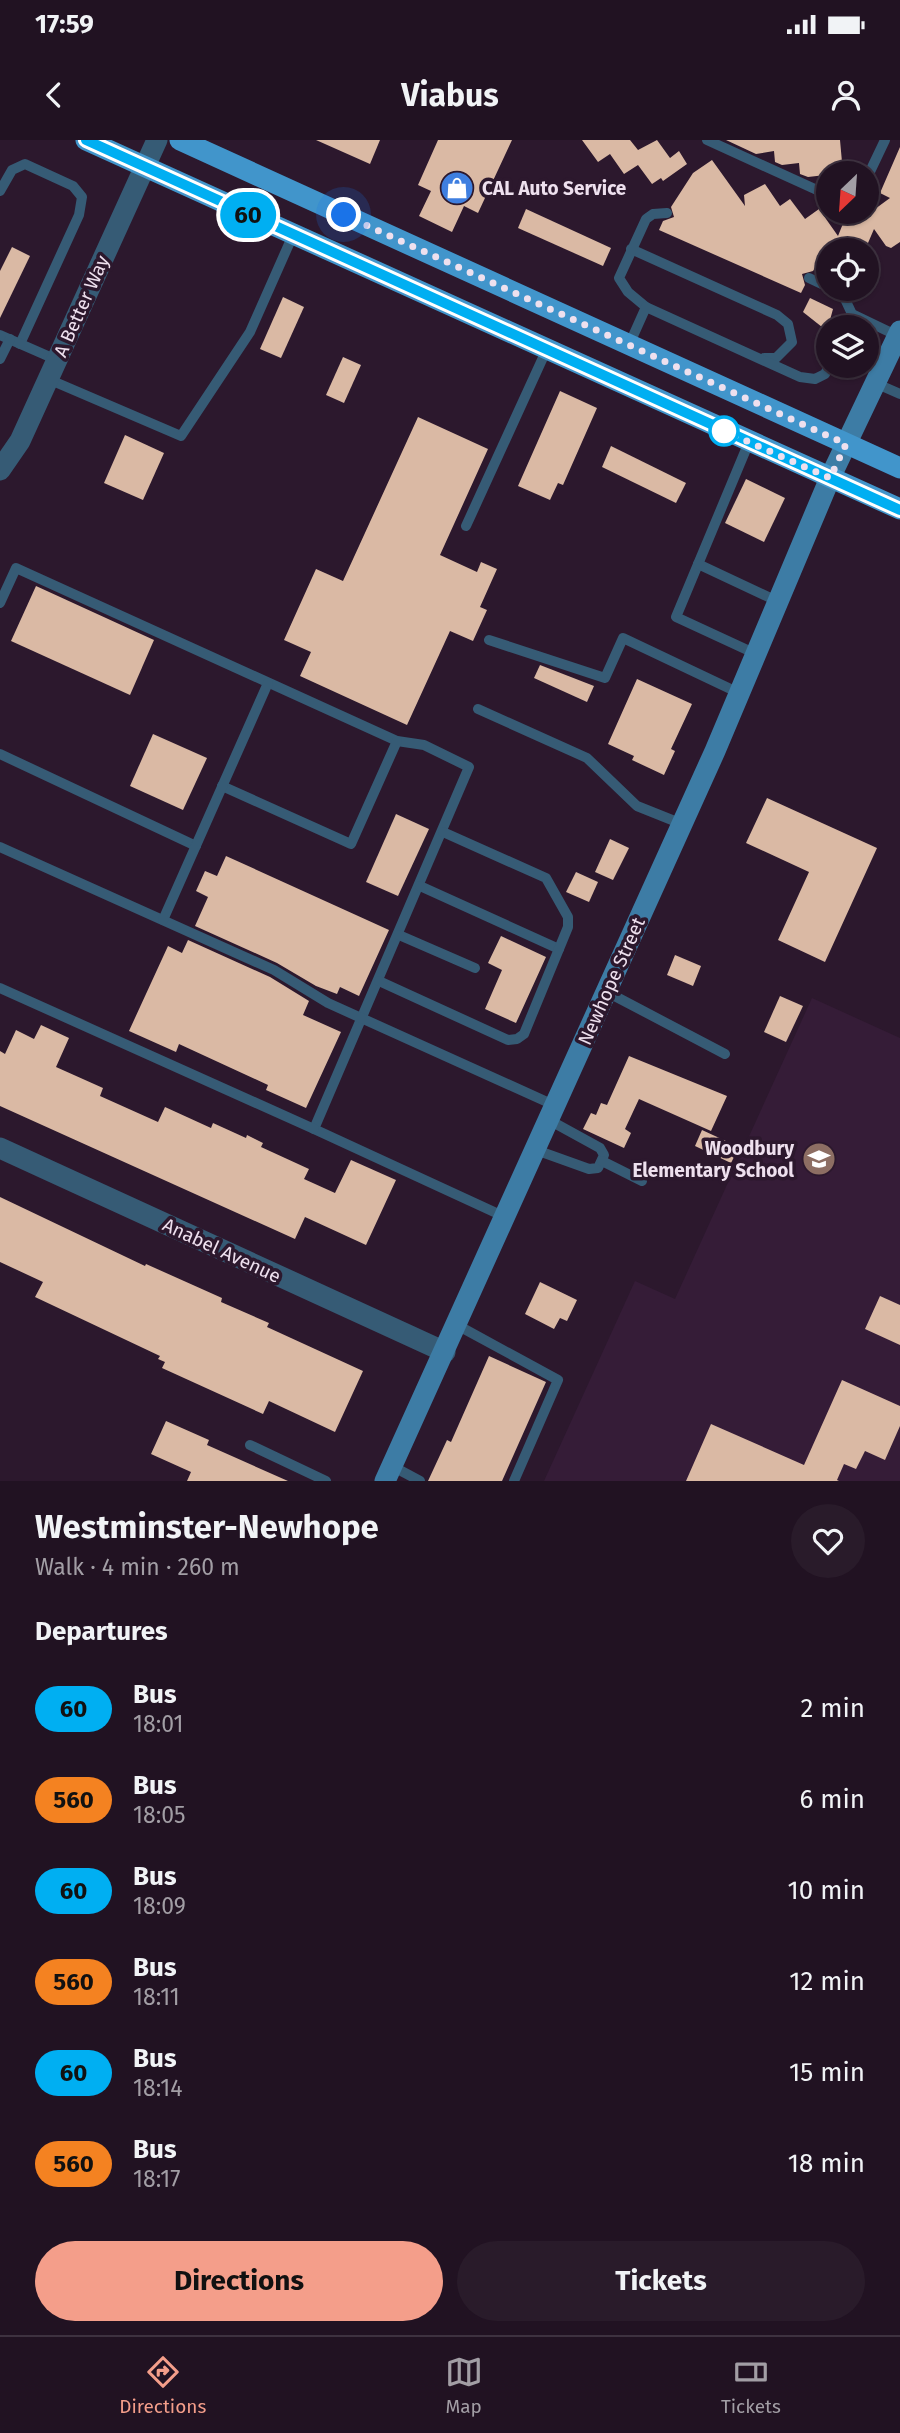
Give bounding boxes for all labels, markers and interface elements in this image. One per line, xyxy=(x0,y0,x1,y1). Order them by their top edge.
text: 17:59 xyxy=(35,9,94,40)
icon: back xyxy=(35,76,73,114)
text: Viabus xyxy=(401,76,499,114)
icon: person xyxy=(827,76,865,114)
north arrow xyxy=(816,161,878,224)
map controls xyxy=(816,161,879,378)
shop icon: CAL Auto Service xyxy=(438,169,476,207)
place label: CAL Auto Service xyxy=(482,177,626,200)
line badge: 60 xyxy=(216,192,280,238)
your location xyxy=(326,197,361,232)
text: 60 xyxy=(234,201,262,229)
button: locate xyxy=(816,238,879,301)
street label: A Better Way xyxy=(49,251,114,360)
button: layers xyxy=(816,315,879,378)
unlabelled marker xyxy=(709,416,739,446)
street label: Newhope Street xyxy=(573,914,650,1049)
place label: Woodbury Elementary School xyxy=(632,1137,794,1182)
school or university icon: Woodbury Elementary School xyxy=(800,1140,838,1178)
street label: Anabel Avenue xyxy=(159,1213,285,1288)
button: heart xyxy=(791,1504,865,1578)
text: Westminster-Newhope xyxy=(35,1507,379,1547)
text: Walk · 4 min · 260 m xyxy=(35,1553,240,1581)
text: Departures xyxy=(35,1616,168,1647)
text: Bus xyxy=(133,1679,176,1710)
text: 2 min xyxy=(800,1693,865,1724)
text: 60 xyxy=(60,1695,87,1723)
text: 18:01 xyxy=(133,1710,183,1738)
text: Bus xyxy=(133,1770,176,1801)
text: 6 min xyxy=(799,1784,865,1815)
text: 560 xyxy=(53,1786,94,1814)
text: 18:05 xyxy=(133,1801,186,1829)
text: Bus xyxy=(133,1861,176,1892)
text: 10 min xyxy=(787,1875,865,1906)
text: 60 xyxy=(60,1877,87,1905)
text: 18:09 xyxy=(133,1892,186,1920)
text: Bus xyxy=(133,1952,176,1983)
text: 12 min xyxy=(789,1966,865,1997)
text: 560 xyxy=(53,1968,94,1996)
text: 18:11 xyxy=(133,1983,180,2011)
text: Bus xyxy=(133,2043,176,2074)
text: 15 min xyxy=(789,2057,865,2088)
text: 60 xyxy=(60,2059,87,2087)
text: 18:14 xyxy=(133,2074,182,2102)
text: Bus xyxy=(133,2134,176,2165)
text: 18 min xyxy=(788,2148,865,2179)
text: 560 xyxy=(53,2150,94,2178)
text: 18:17 xyxy=(133,2165,180,2193)
button: Directions xyxy=(35,2241,443,2321)
button: Tickets xyxy=(457,2241,865,2321)
tab: Directions xyxy=(119,2353,206,2418)
tab: Map xyxy=(445,2353,483,2418)
tab: Tickets xyxy=(721,2353,781,2418)

